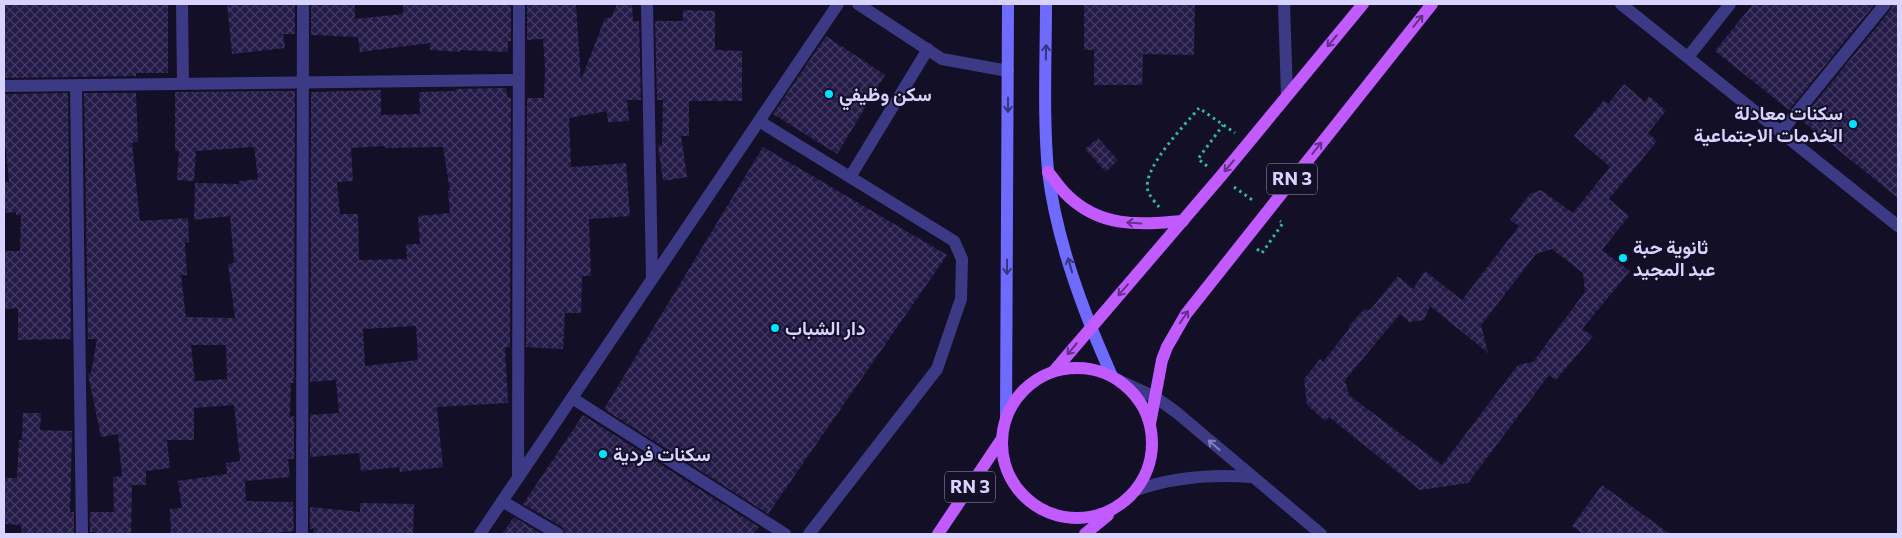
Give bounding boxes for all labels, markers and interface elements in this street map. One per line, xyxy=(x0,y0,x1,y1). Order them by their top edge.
one-way arrow xyxy=(1413,15,1424,28)
one-way arrow xyxy=(1327,35,1338,48)
one-way arrow xyxy=(1041,45,1050,61)
place label: سكن وظيفي xyxy=(839,82,932,111)
marker: سكن وظيفي xyxy=(823,88,835,100)
one-way arrow xyxy=(1003,96,1013,113)
place label: سكنات معادلة الخدمات الاجتماعية xyxy=(1694,101,1843,147)
marker: سكنات معادلة الخدمات الاجتماعية xyxy=(1847,118,1859,130)
one-way arrow xyxy=(1312,142,1323,155)
one-way arrow xyxy=(1223,160,1234,173)
road number: RN 3 xyxy=(1267,163,1317,194)
one-way arrow xyxy=(1127,219,1143,228)
place label: ثانوية حبة عبد المجيد xyxy=(1633,235,1715,281)
marker: ثانوية حبة عبد المجيد xyxy=(1617,252,1629,264)
one-way arrow xyxy=(1065,257,1074,273)
one-way arrow xyxy=(1002,259,1012,275)
one-way arrow xyxy=(1118,283,1129,296)
one-way arrow xyxy=(1179,310,1189,324)
place label: دار الشباب xyxy=(785,316,865,341)
marker: دار الشباب xyxy=(769,322,781,334)
one-way arrow xyxy=(1066,343,1078,356)
one-way arrow xyxy=(1208,439,1221,450)
place label: سكنات فردية xyxy=(613,442,711,467)
marker: سكنات فردية xyxy=(597,448,609,460)
road number: RN 3 xyxy=(945,472,995,502)

